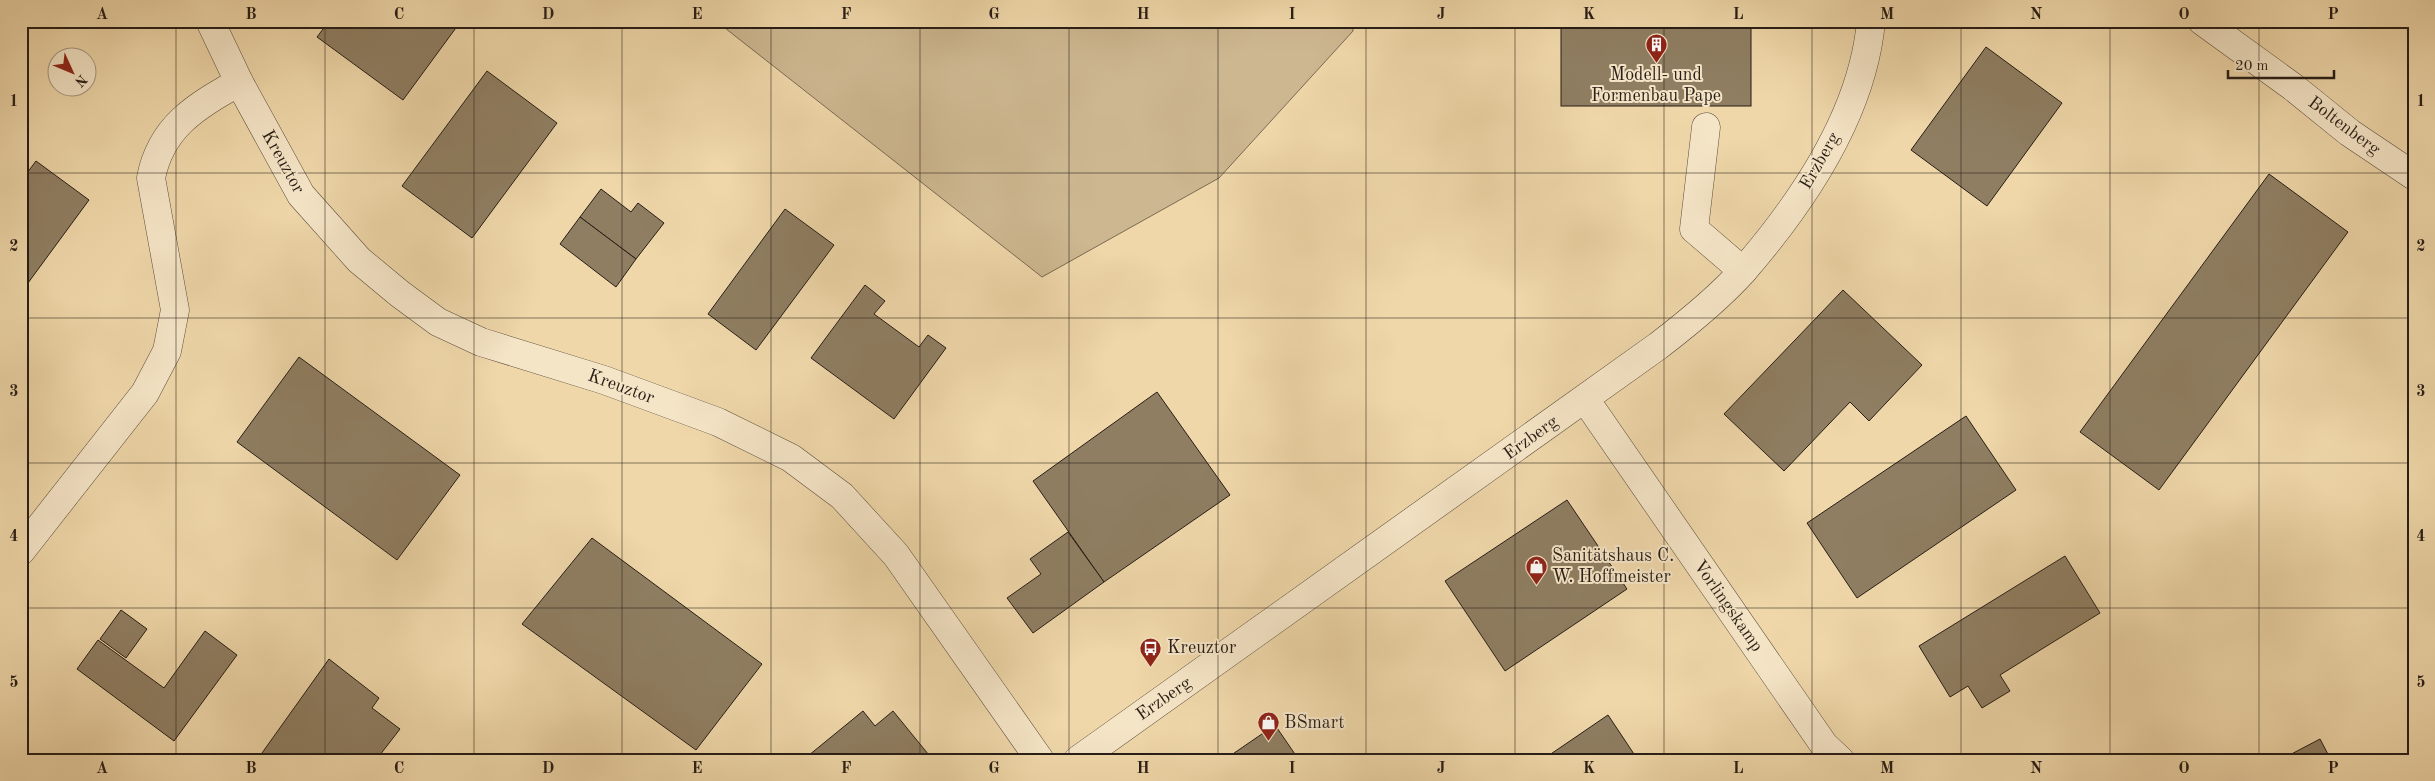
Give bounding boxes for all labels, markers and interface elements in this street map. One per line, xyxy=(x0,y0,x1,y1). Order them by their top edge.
text: A xyxy=(96,7,108,23)
text: B xyxy=(245,7,257,23)
text: C xyxy=(394,7,404,23)
text: D xyxy=(542,7,554,23)
text: E xyxy=(691,7,703,23)
text: F xyxy=(841,7,852,23)
text: G xyxy=(988,7,1000,23)
text: H xyxy=(1136,7,1150,23)
text: I xyxy=(1288,7,1296,23)
text: J xyxy=(1437,7,1446,23)
text: K xyxy=(1583,7,1595,23)
text: L xyxy=(1733,7,1744,23)
text: M xyxy=(1880,7,1894,23)
text: N xyxy=(2030,7,2043,23)
text: O xyxy=(2178,7,2190,23)
text: P xyxy=(2327,7,2339,23)
building icon: Modell- und Formenbau Pape xyxy=(1644,33,1668,64)
north arrow xyxy=(48,48,98,98)
scale bar xyxy=(2228,48,2334,80)
text: 20 m xyxy=(2235,59,2269,74)
place label: Modell- und Formenbau Pape xyxy=(1591,66,1721,105)
text: N xyxy=(72,72,89,89)
street label: Boltenberg xyxy=(2305,93,2384,159)
text: 1 xyxy=(9,94,19,110)
text: 1 xyxy=(2416,94,2426,110)
street label: Kreuztor xyxy=(258,127,308,197)
street label: Erzberg xyxy=(1797,129,1844,192)
text: 2 xyxy=(9,239,19,255)
text: 2 xyxy=(2416,239,2426,255)
street label: Kreuztor xyxy=(585,367,657,408)
text: 3 xyxy=(9,384,19,400)
text: 3 xyxy=(2416,384,2426,400)
street label: Erzberg xyxy=(1500,412,1562,464)
text: 4 xyxy=(9,529,19,545)
text: 4 xyxy=(2416,529,2426,545)
place label: Sanitätshaus C. W. Hoffmeister xyxy=(1552,547,1674,586)
shop icon: Sanitätshaus C. W. Hoffmeister xyxy=(1524,554,1548,585)
street label: Vorlingskamp xyxy=(1690,557,1766,655)
bus stop icon: Kreuztor xyxy=(1139,636,1163,667)
place label: Kreuztor xyxy=(1167,639,1237,657)
street label: Erzberg xyxy=(1133,674,1195,724)
text: 5 xyxy=(9,675,19,691)
text: 5 xyxy=(2416,675,2426,691)
shop icon: BSmart xyxy=(1256,711,1280,742)
place label: BSmart xyxy=(1284,714,1344,732)
text: A xyxy=(96,761,108,777)
text: B xyxy=(245,761,257,777)
text: C xyxy=(394,761,404,777)
text: D xyxy=(542,761,554,777)
text: E xyxy=(691,761,703,777)
text: F xyxy=(841,761,852,777)
text: G xyxy=(988,761,1000,777)
text: H xyxy=(1136,761,1150,777)
text: I xyxy=(1288,761,1296,777)
text: J xyxy=(1437,761,1446,777)
text: K xyxy=(1583,761,1595,777)
text: L xyxy=(1733,761,1744,777)
text: M xyxy=(1880,761,1894,777)
text: N xyxy=(2030,761,2043,777)
text: O xyxy=(2178,761,2190,777)
text: P xyxy=(2327,761,2339,777)

